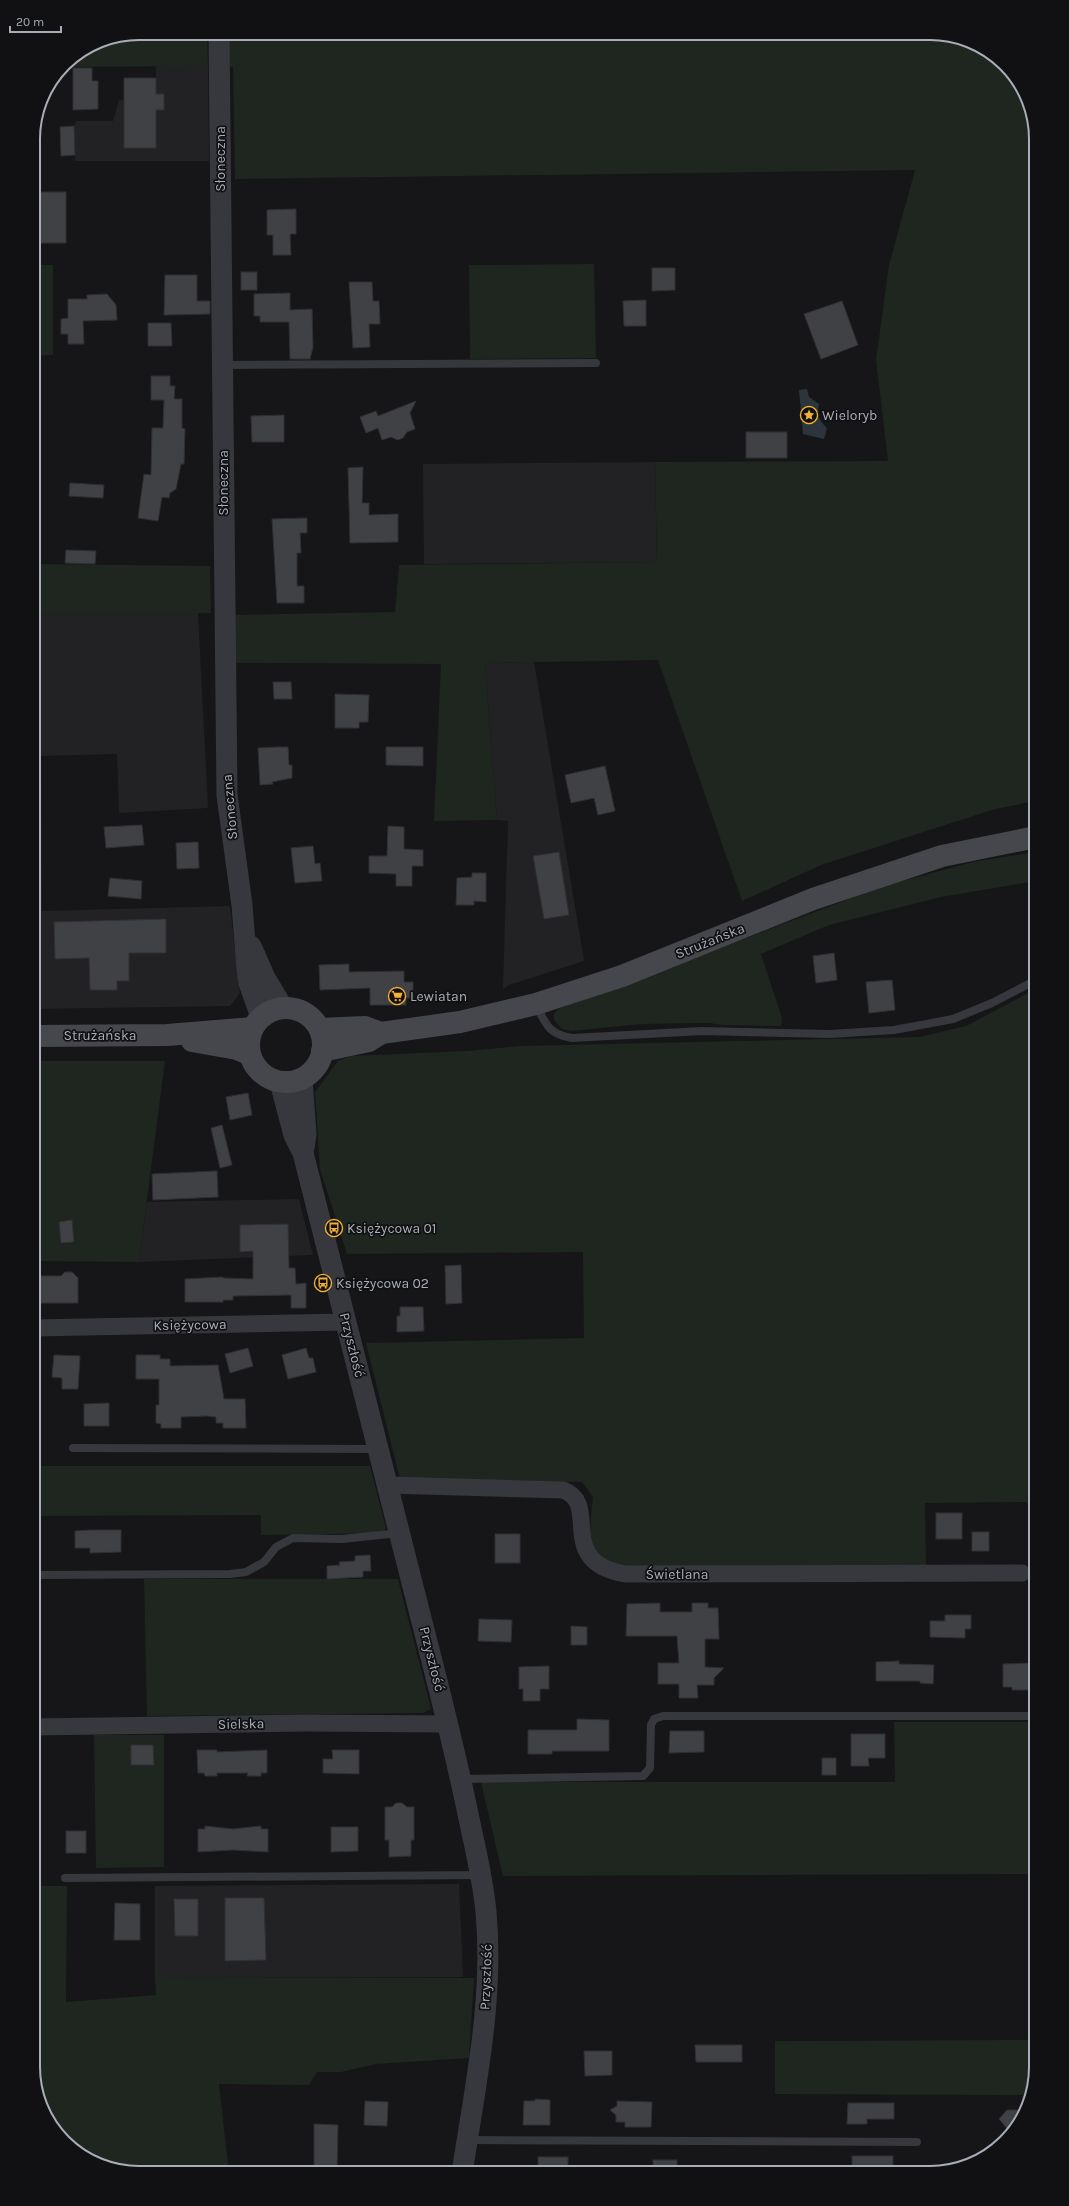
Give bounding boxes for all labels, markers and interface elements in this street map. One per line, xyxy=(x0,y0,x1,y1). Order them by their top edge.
scale bar xyxy=(10,8,61,34)
text: 20 m xyxy=(16,15,44,29)
street label: Słoneczna xyxy=(212,126,229,192)
place icon: Wieloryb xyxy=(799,405,819,425)
place label: Wieloryb xyxy=(822,407,877,424)
street label: Słoneczna xyxy=(215,450,232,516)
street label: Słoneczna xyxy=(219,774,241,840)
street label: Strużańska xyxy=(673,919,747,963)
supermarket icon: Lewiatan xyxy=(387,986,407,1006)
place label: Lewiatan xyxy=(410,988,467,1005)
street label: Strużańska xyxy=(63,1027,137,1044)
bus stop icon: Księżycowa 01 xyxy=(324,1218,344,1238)
place label: Księżycowa 01 xyxy=(347,1220,436,1237)
bus stop icon: Księżycowa 02 xyxy=(313,1273,333,1293)
place label: Księżycowa 02 xyxy=(336,1275,429,1292)
street label: Przyszłość xyxy=(336,1311,368,1379)
street label: Księżycowa xyxy=(153,1316,227,1334)
street label: Świetlana xyxy=(645,1566,709,1583)
street label: Przyszłość xyxy=(416,1625,448,1693)
street label: Sielska xyxy=(218,1715,264,1733)
street label: Przyszłość xyxy=(476,1944,496,2010)

